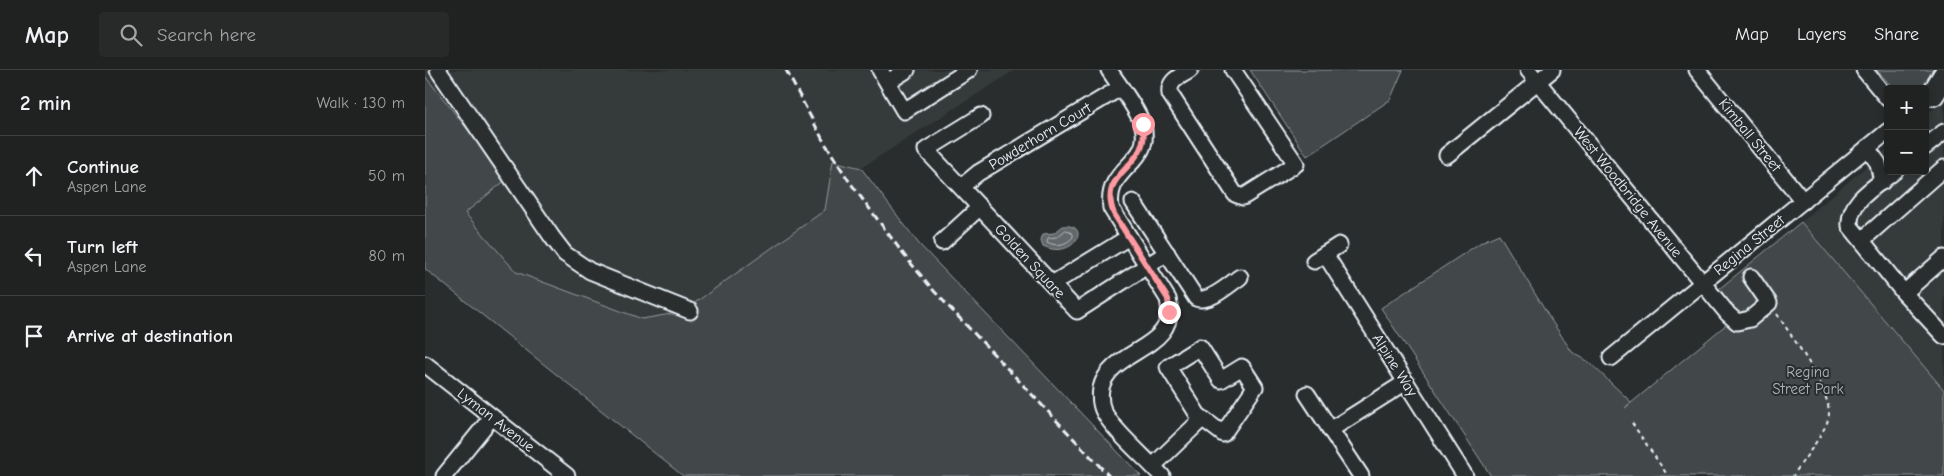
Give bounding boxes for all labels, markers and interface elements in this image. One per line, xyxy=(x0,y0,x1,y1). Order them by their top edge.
search box xyxy=(99,12,449,57)
text: Map xyxy=(25,21,69,49)
icon: search xyxy=(117,21,145,49)
text: Search here xyxy=(157,24,256,46)
text: Map xyxy=(1735,24,1769,45)
text: Layers xyxy=(1797,24,1846,45)
text: Share xyxy=(1874,24,1919,45)
map controls xyxy=(1884,85,1929,175)
button: + xyxy=(1884,85,1929,130)
text: 2 min xyxy=(20,91,71,115)
text: Walk · 130 m xyxy=(316,94,405,112)
street label: Kimball Street xyxy=(1715,95,1785,176)
street label: Powderhorn Court xyxy=(986,98,1095,174)
route start xyxy=(1132,113,1155,136)
street label: West Woodbridge Avenue xyxy=(1570,123,1687,261)
button: − xyxy=(1884,130,1929,175)
text: Continue xyxy=(67,156,139,178)
icon: ahead xyxy=(20,162,48,190)
text: 50 m xyxy=(368,167,405,185)
text: Aspen Lane xyxy=(67,178,147,196)
street label: Regina Street xyxy=(1710,210,1789,279)
street label: Golden Square xyxy=(991,220,1069,302)
text: Turn left xyxy=(67,236,138,258)
icon: left xyxy=(20,242,48,270)
text: 80 m xyxy=(368,247,405,265)
text: Aspen Lane xyxy=(67,258,147,276)
route end xyxy=(1158,301,1181,324)
icon: arrive xyxy=(20,322,48,350)
text: Arrive at destination xyxy=(67,325,233,347)
street label: Alpine Way xyxy=(1369,330,1421,400)
park label: Regina Street Park xyxy=(1772,363,1844,398)
street label: Lyman Avenue xyxy=(454,384,539,456)

